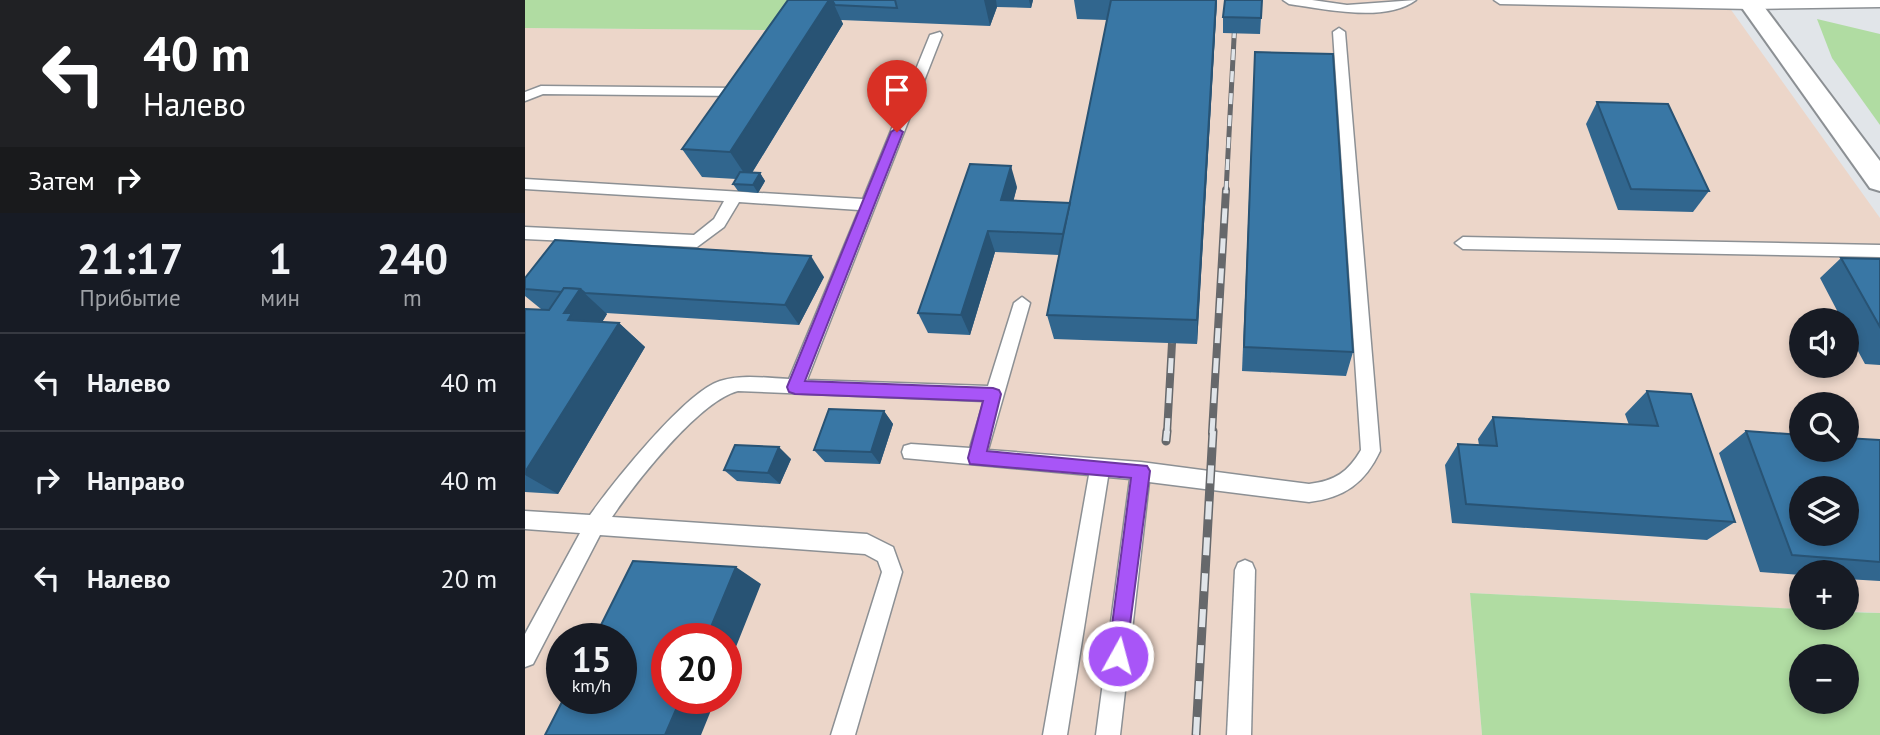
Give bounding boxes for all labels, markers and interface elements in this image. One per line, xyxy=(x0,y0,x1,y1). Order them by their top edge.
text: 40 m xyxy=(143,21,250,85)
icon: left xyxy=(28,28,119,119)
pin xyxy=(867,60,927,132)
icon: arrive xyxy=(878,71,916,109)
text: Налево xyxy=(143,83,246,125)
icon: right xyxy=(109,161,147,199)
text: Затем xyxy=(28,164,95,197)
text: 21:17 xyxy=(77,231,183,286)
text: 1 xyxy=(268,231,292,286)
text: 240 xyxy=(377,231,448,286)
text: Прибытие xyxy=(80,283,181,312)
text: мин xyxy=(260,283,300,312)
text: m xyxy=(403,283,422,312)
map controls xyxy=(1789,308,1859,714)
button: sound xyxy=(1789,308,1859,378)
icon: left xyxy=(28,363,66,401)
text: Налево xyxy=(87,366,171,399)
text: 40 m xyxy=(441,366,497,399)
button: search xyxy=(1789,392,1859,462)
icon: right xyxy=(28,461,66,499)
text: Направо xyxy=(87,464,185,497)
text: 40 m xyxy=(441,464,497,497)
button: layers xyxy=(1789,476,1859,546)
icon: left xyxy=(28,559,66,597)
button: + xyxy=(1789,560,1859,630)
text: Налево xyxy=(87,562,171,595)
text: 20 m xyxy=(441,562,497,595)
position arrow xyxy=(1081,619,1155,693)
speed limit sign: 20 xyxy=(651,623,742,714)
text: 15 xyxy=(572,636,611,682)
button: − xyxy=(1789,644,1859,714)
text: km/h xyxy=(572,674,611,697)

